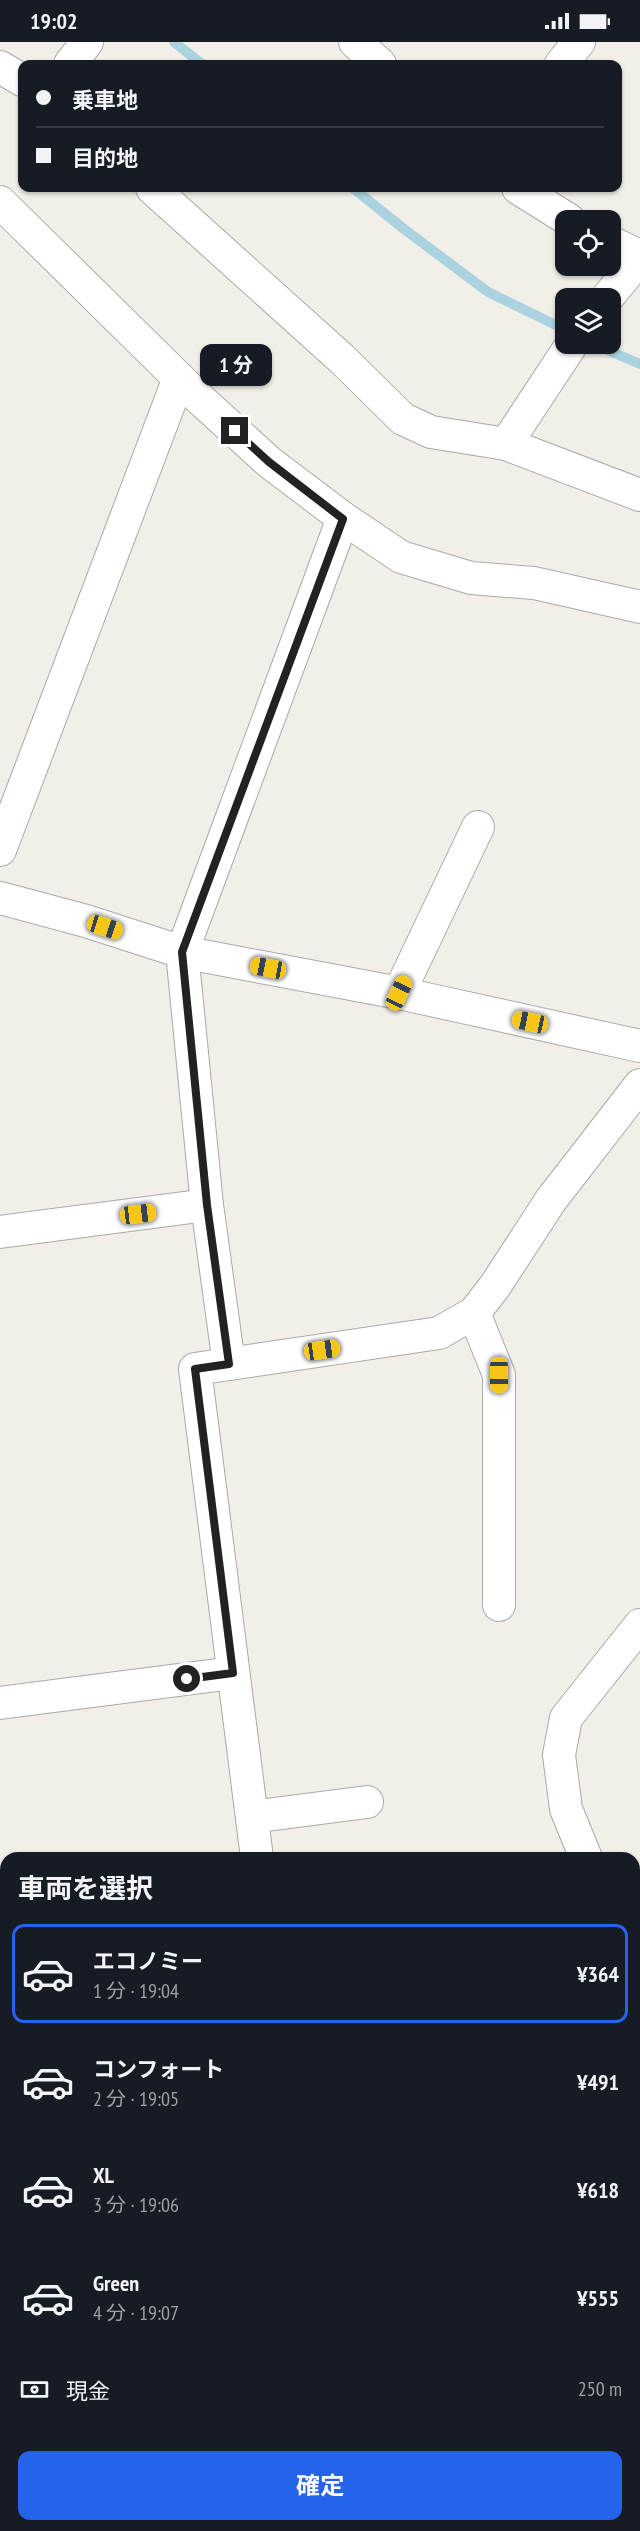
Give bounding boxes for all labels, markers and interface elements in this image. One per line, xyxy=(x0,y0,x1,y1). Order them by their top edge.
text: 19:02 xyxy=(30,7,78,35)
text: 乗車地 xyxy=(72,86,138,114)
text: 目的地 xyxy=(72,144,138,172)
map controls xyxy=(555,210,621,354)
button: locate xyxy=(555,210,621,276)
button: layers xyxy=(555,288,621,354)
callout: 1 分 xyxy=(199,344,271,386)
text: 1 分 xyxy=(219,352,253,378)
route end xyxy=(221,417,248,444)
car xyxy=(85,913,125,941)
car xyxy=(249,956,287,980)
car xyxy=(383,973,415,1013)
car xyxy=(511,1009,549,1035)
car xyxy=(119,1203,157,1225)
car xyxy=(303,1339,341,1361)
car xyxy=(490,1357,508,1393)
route start xyxy=(173,1665,200,1692)
text: 車両を選択 xyxy=(18,1871,153,1905)
icon: car xyxy=(21,1947,75,2001)
text: エコノミー xyxy=(93,1947,203,1975)
text: ¥364 xyxy=(577,1960,619,1988)
text: 1 分 · 19:04 xyxy=(93,1978,179,2004)
icon: car xyxy=(21,2055,75,2109)
text: コンフォート xyxy=(93,2055,224,2083)
text: ¥491 xyxy=(577,2068,619,2096)
text: 2 分 · 19:05 xyxy=(93,2086,179,2112)
text: XL xyxy=(93,2161,114,2189)
icon: car xyxy=(21,2163,75,2217)
text: ¥618 xyxy=(577,2176,619,2204)
text: 3 分 · 19:06 xyxy=(93,2192,179,2218)
text: Green xyxy=(93,2269,139,2297)
icon: car xyxy=(21,2271,75,2325)
text: ¥555 xyxy=(577,2284,619,2312)
text: 4 分 · 19:07 xyxy=(93,2300,179,2326)
icon: cash xyxy=(18,2373,51,2406)
text: 250 m xyxy=(578,2376,622,2402)
text: 現金 xyxy=(66,2377,110,2405)
button: 確定 xyxy=(18,2451,622,2520)

